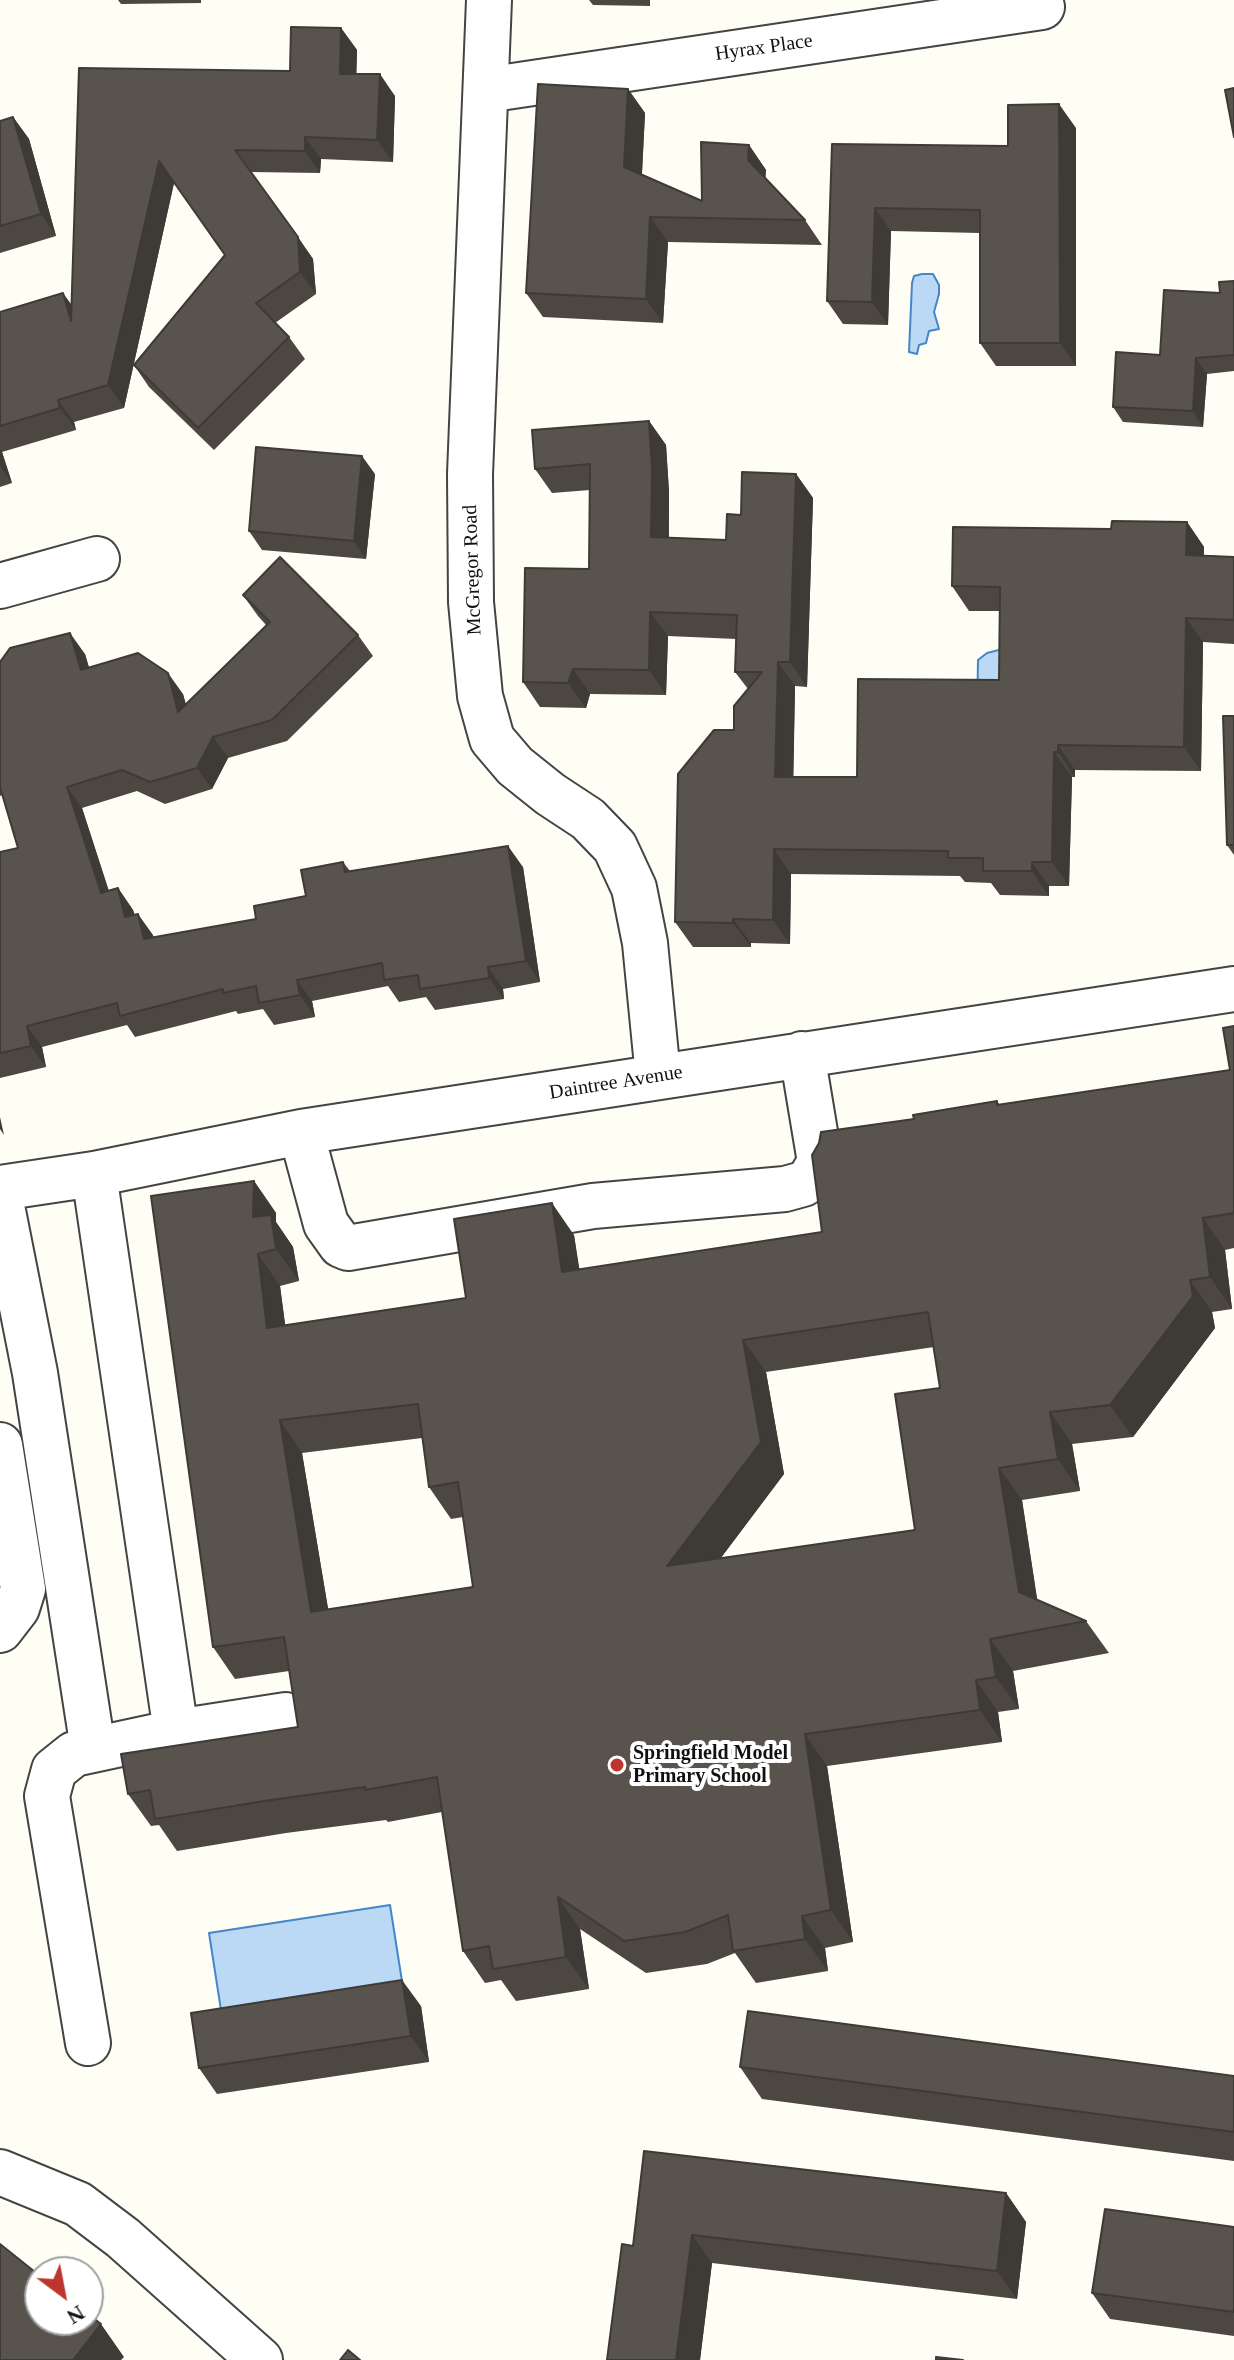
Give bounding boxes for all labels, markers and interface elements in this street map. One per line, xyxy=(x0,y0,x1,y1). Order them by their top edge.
street label: Hyrax Place xyxy=(714,29,814,67)
street label: McGregor Road xyxy=(459,504,487,636)
street label: Daintree Avenue xyxy=(548,1061,684,1105)
place label: Springfield Model Primary School xyxy=(633,1742,788,1789)
marker: Springfield Model Primary School xyxy=(608,1756,626,1774)
north arrow xyxy=(24,2256,104,2336)
text: N xyxy=(63,2300,89,2330)

